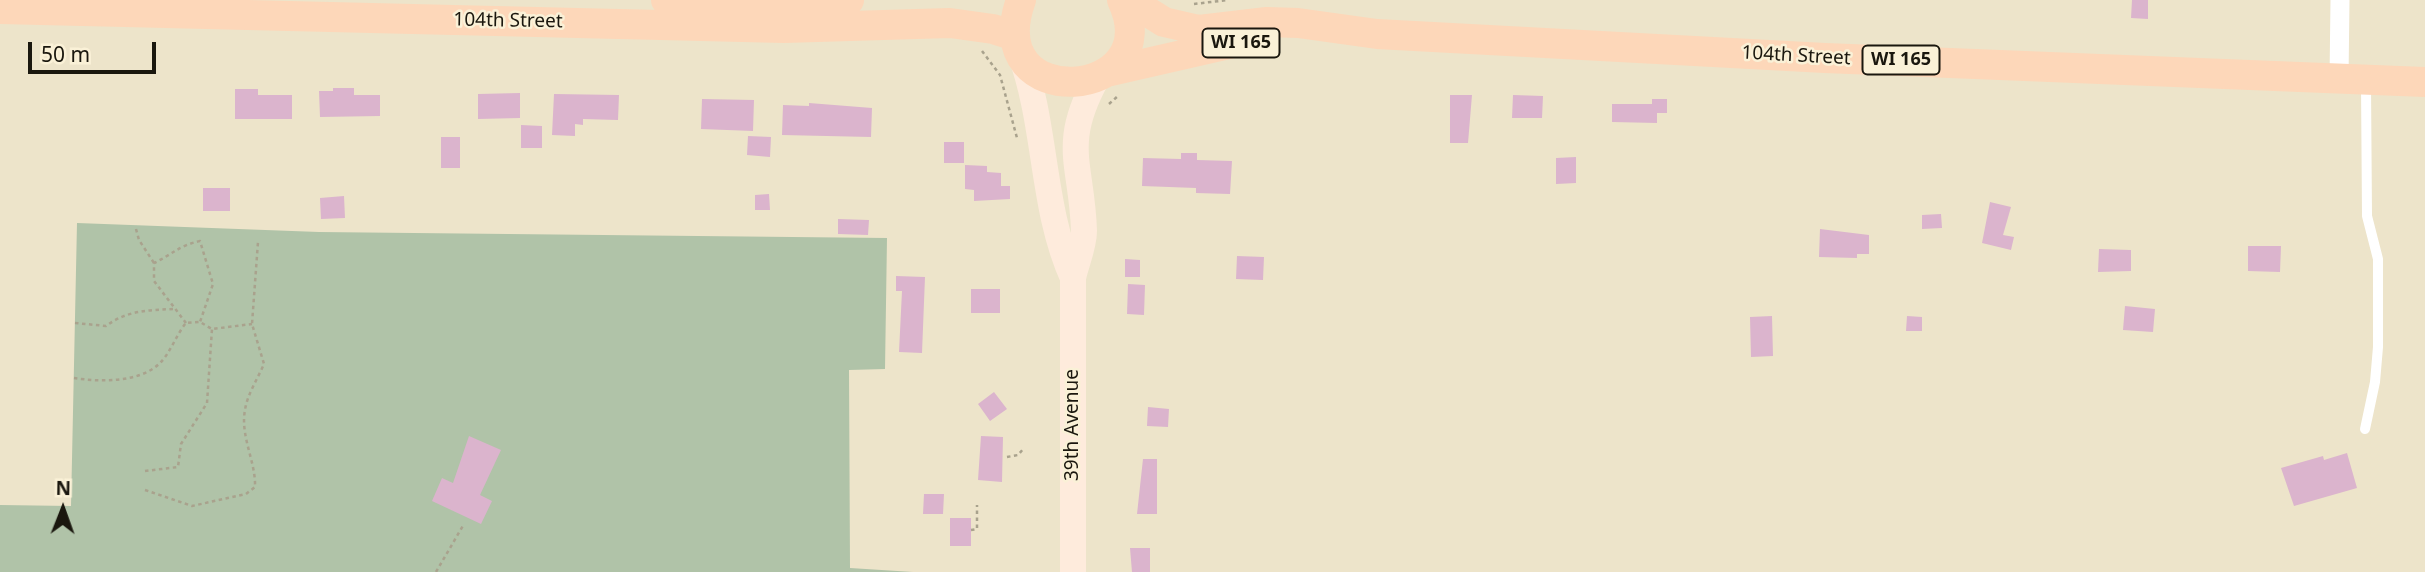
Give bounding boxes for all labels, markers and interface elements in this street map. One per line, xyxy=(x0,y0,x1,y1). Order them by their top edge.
street label: 104th Street xyxy=(453,9,563,33)
scale bar xyxy=(32,28,159,72)
road number: WI 165 xyxy=(1202,28,1280,58)
text: 50 m xyxy=(41,40,90,68)
street label: 104th Street xyxy=(1741,42,1851,70)
road number: WI 165 xyxy=(1862,46,1940,74)
street label: 39th Avenue xyxy=(1062,369,1084,481)
north arrow xyxy=(28,474,98,544)
text: N xyxy=(55,475,71,501)

